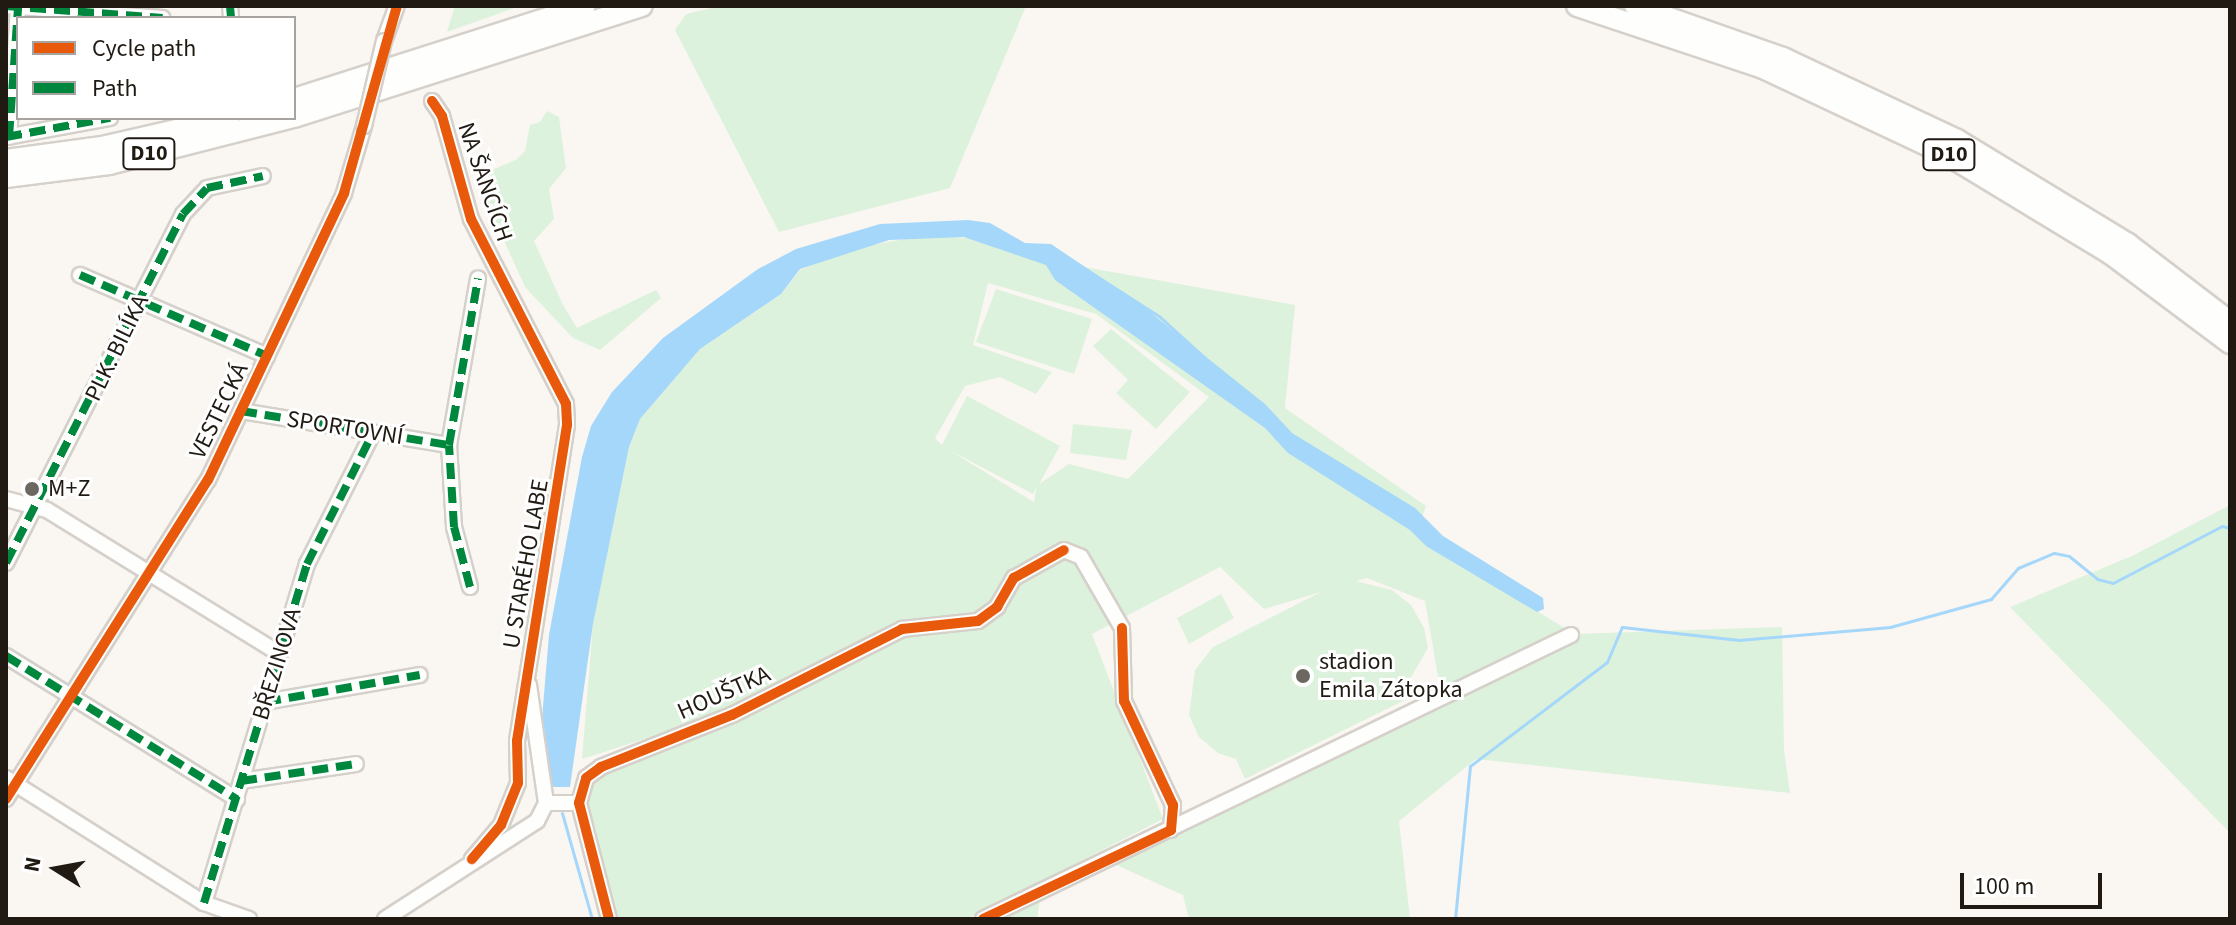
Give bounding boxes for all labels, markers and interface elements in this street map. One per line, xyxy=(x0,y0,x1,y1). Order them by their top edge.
legend xyxy=(16,16,296,120)
text: Cycle path xyxy=(92,31,196,66)
text: Path xyxy=(92,71,138,106)
street label: NA ŠANCÍCH xyxy=(451,119,519,245)
road number: D10 xyxy=(121,136,177,172)
road number: D10 xyxy=(1921,137,1977,173)
street label: PLK. BILÍKA xyxy=(79,290,155,406)
street label: VESTECKÁ xyxy=(183,358,255,464)
street label: SPORTOVNÍ xyxy=(285,405,405,451)
place label: M+Z xyxy=(48,475,90,503)
street label: U STARÉHO LABE xyxy=(497,477,555,651)
marker: M+Z xyxy=(23,480,41,498)
street label: BŘEZINOVA xyxy=(246,604,308,724)
place label: stadion Emila Zátopka xyxy=(1319,648,1463,704)
street label: HOUŠTKA xyxy=(673,660,775,726)
marker: stadion Emila Zátopka xyxy=(1294,667,1312,685)
north arrow xyxy=(16,829,96,909)
text: N xyxy=(15,854,50,875)
scale bar xyxy=(1964,857,2106,907)
text: 100 m xyxy=(1974,869,2034,904)

